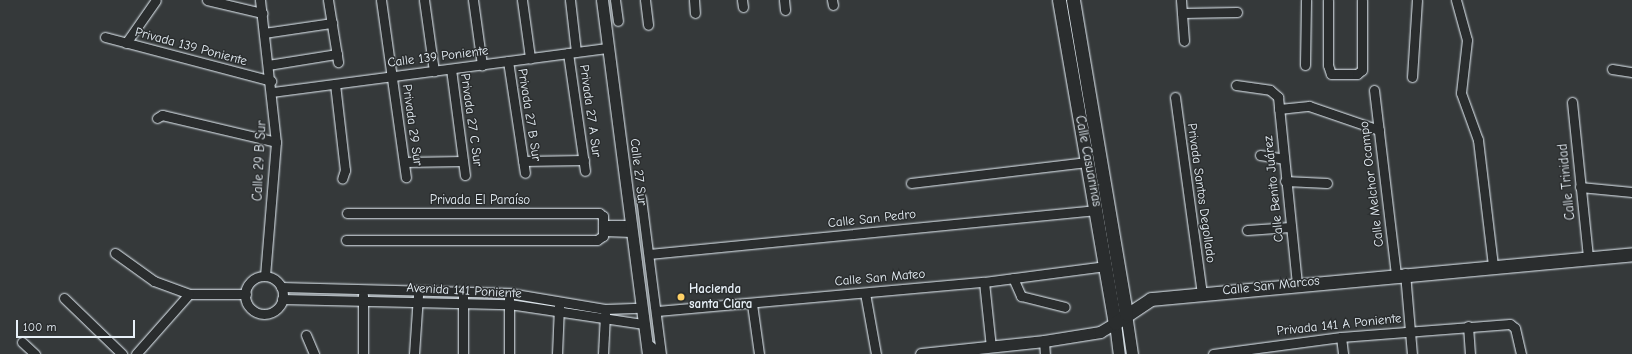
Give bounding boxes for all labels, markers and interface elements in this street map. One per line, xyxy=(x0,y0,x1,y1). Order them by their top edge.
street label: Privada 139 Poniente xyxy=(133,25,249,69)
street label: Calle 139 Poniente xyxy=(387,43,489,71)
street label: Privada 27 A Sur xyxy=(576,64,604,158)
street label: Privada 27 B Sur xyxy=(514,67,544,163)
street label: Privada 27 C Sur xyxy=(457,72,485,168)
street label: Privada 29 Sur xyxy=(399,83,425,167)
street label: Calle Casuarinas xyxy=(1072,114,1104,208)
street label: Calle 29 B Sur xyxy=(250,120,270,202)
street label: Calle Melchor Ocampo xyxy=(1357,120,1387,248)
street label: Privada Santos Degollado xyxy=(1183,122,1219,264)
street label: Calle Benito Juárez xyxy=(1261,135,1287,243)
street label: Calle 27 Sur xyxy=(626,138,650,206)
street label: Calle Trinidad xyxy=(1555,143,1579,221)
street label: Privada El Paraíso xyxy=(430,192,530,208)
street label: Calle San Pedro xyxy=(827,207,917,231)
street label: Calle San Mateo xyxy=(834,266,926,290)
street label: Calle San Marcos xyxy=(1222,273,1320,299)
street label: Avenida 141 Poniente xyxy=(406,280,522,302)
place label: Hacienda santa Clara xyxy=(689,282,752,313)
marker: Hacienda santa Clara xyxy=(676,292,686,302)
street label: Privada 141 A Poniente xyxy=(1276,311,1402,339)
scale bar xyxy=(18,312,137,338)
text: 100 m xyxy=(23,320,56,334)

